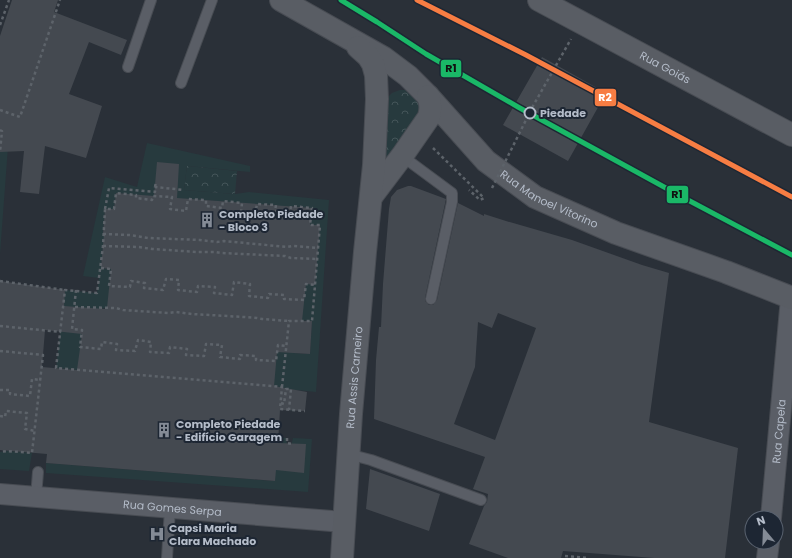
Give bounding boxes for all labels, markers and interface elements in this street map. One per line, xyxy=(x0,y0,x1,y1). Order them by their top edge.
street label: Rua Goiás xyxy=(637,47,694,88)
line badge: R1 xyxy=(440,59,462,78)
text: R1 xyxy=(445,60,457,76)
line badge: R2 xyxy=(594,88,617,107)
text: R2 xyxy=(598,89,612,105)
place label: Piedade xyxy=(540,105,586,121)
marker: Piedade xyxy=(523,106,537,120)
street label: Rua Manoel Vitorino xyxy=(497,166,601,232)
line badge: R1 xyxy=(666,185,689,204)
text: R1 xyxy=(671,186,683,202)
place label: Completo Piedade - Bloco 3 xyxy=(219,206,324,235)
building icon: Completo Piedade - Bloco 3 xyxy=(198,211,216,229)
street label: Rua Assis Carneiro xyxy=(342,326,367,429)
street label: Rua Capela xyxy=(768,399,790,464)
place label: Completo Piedade - Edifício Garagem xyxy=(176,416,282,445)
building icon: Completo Piedade - Edifício Garagem xyxy=(155,421,173,439)
street label: Rua Gomes Serpa xyxy=(123,496,222,520)
north arrow xyxy=(744,510,784,550)
text: N xyxy=(754,512,767,529)
place label: Capsi Maria Clara Machado xyxy=(169,520,256,549)
hospital icon: Capsi Maria Clara Machado xyxy=(148,525,166,543)

